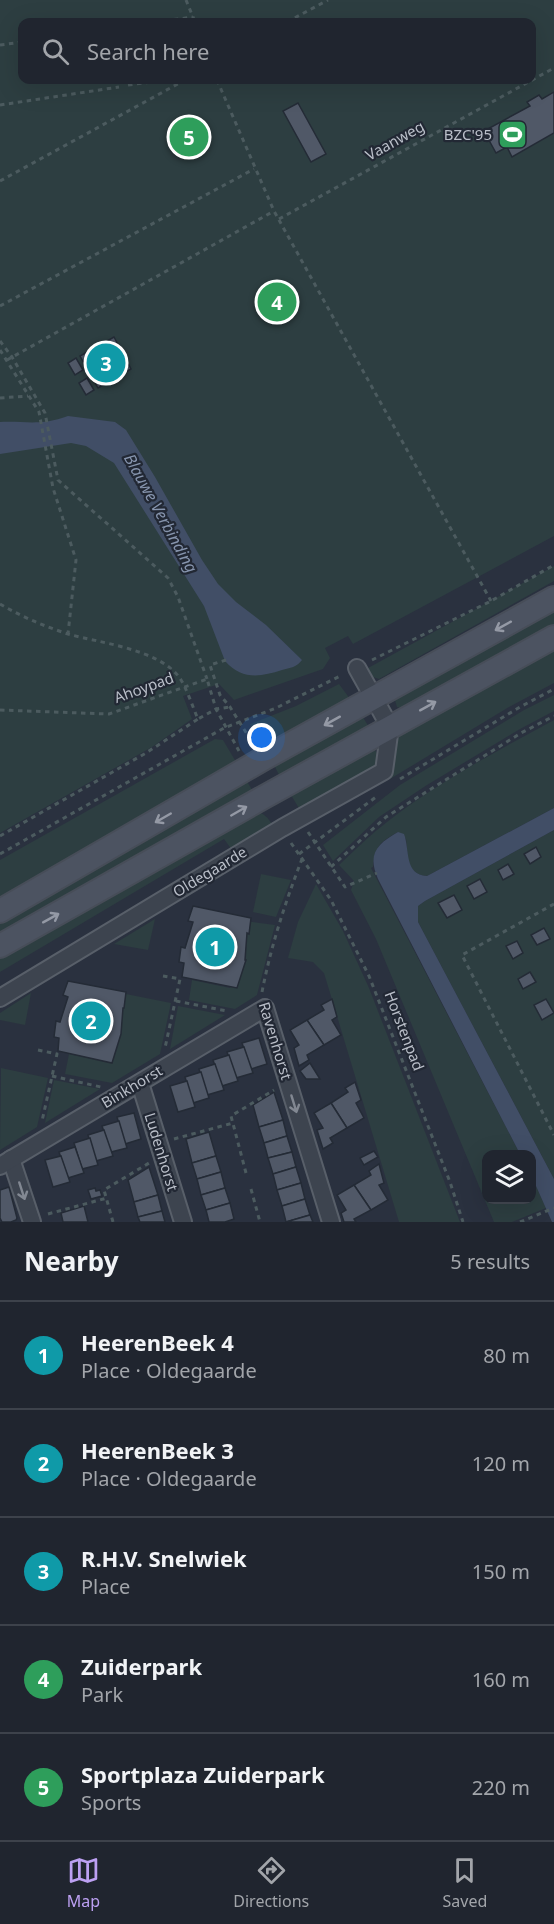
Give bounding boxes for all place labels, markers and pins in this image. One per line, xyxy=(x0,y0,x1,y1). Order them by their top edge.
pin: 5 xyxy=(170,114,208,160)
sports icon: BZC'95 xyxy=(497,119,529,151)
place label: BZC'95 xyxy=(444,124,492,144)
pin: 4 xyxy=(258,280,296,324)
pin: 3 xyxy=(86,340,126,386)
pin: 1 xyxy=(196,924,234,970)
pin: 2 xyxy=(72,998,110,1044)

